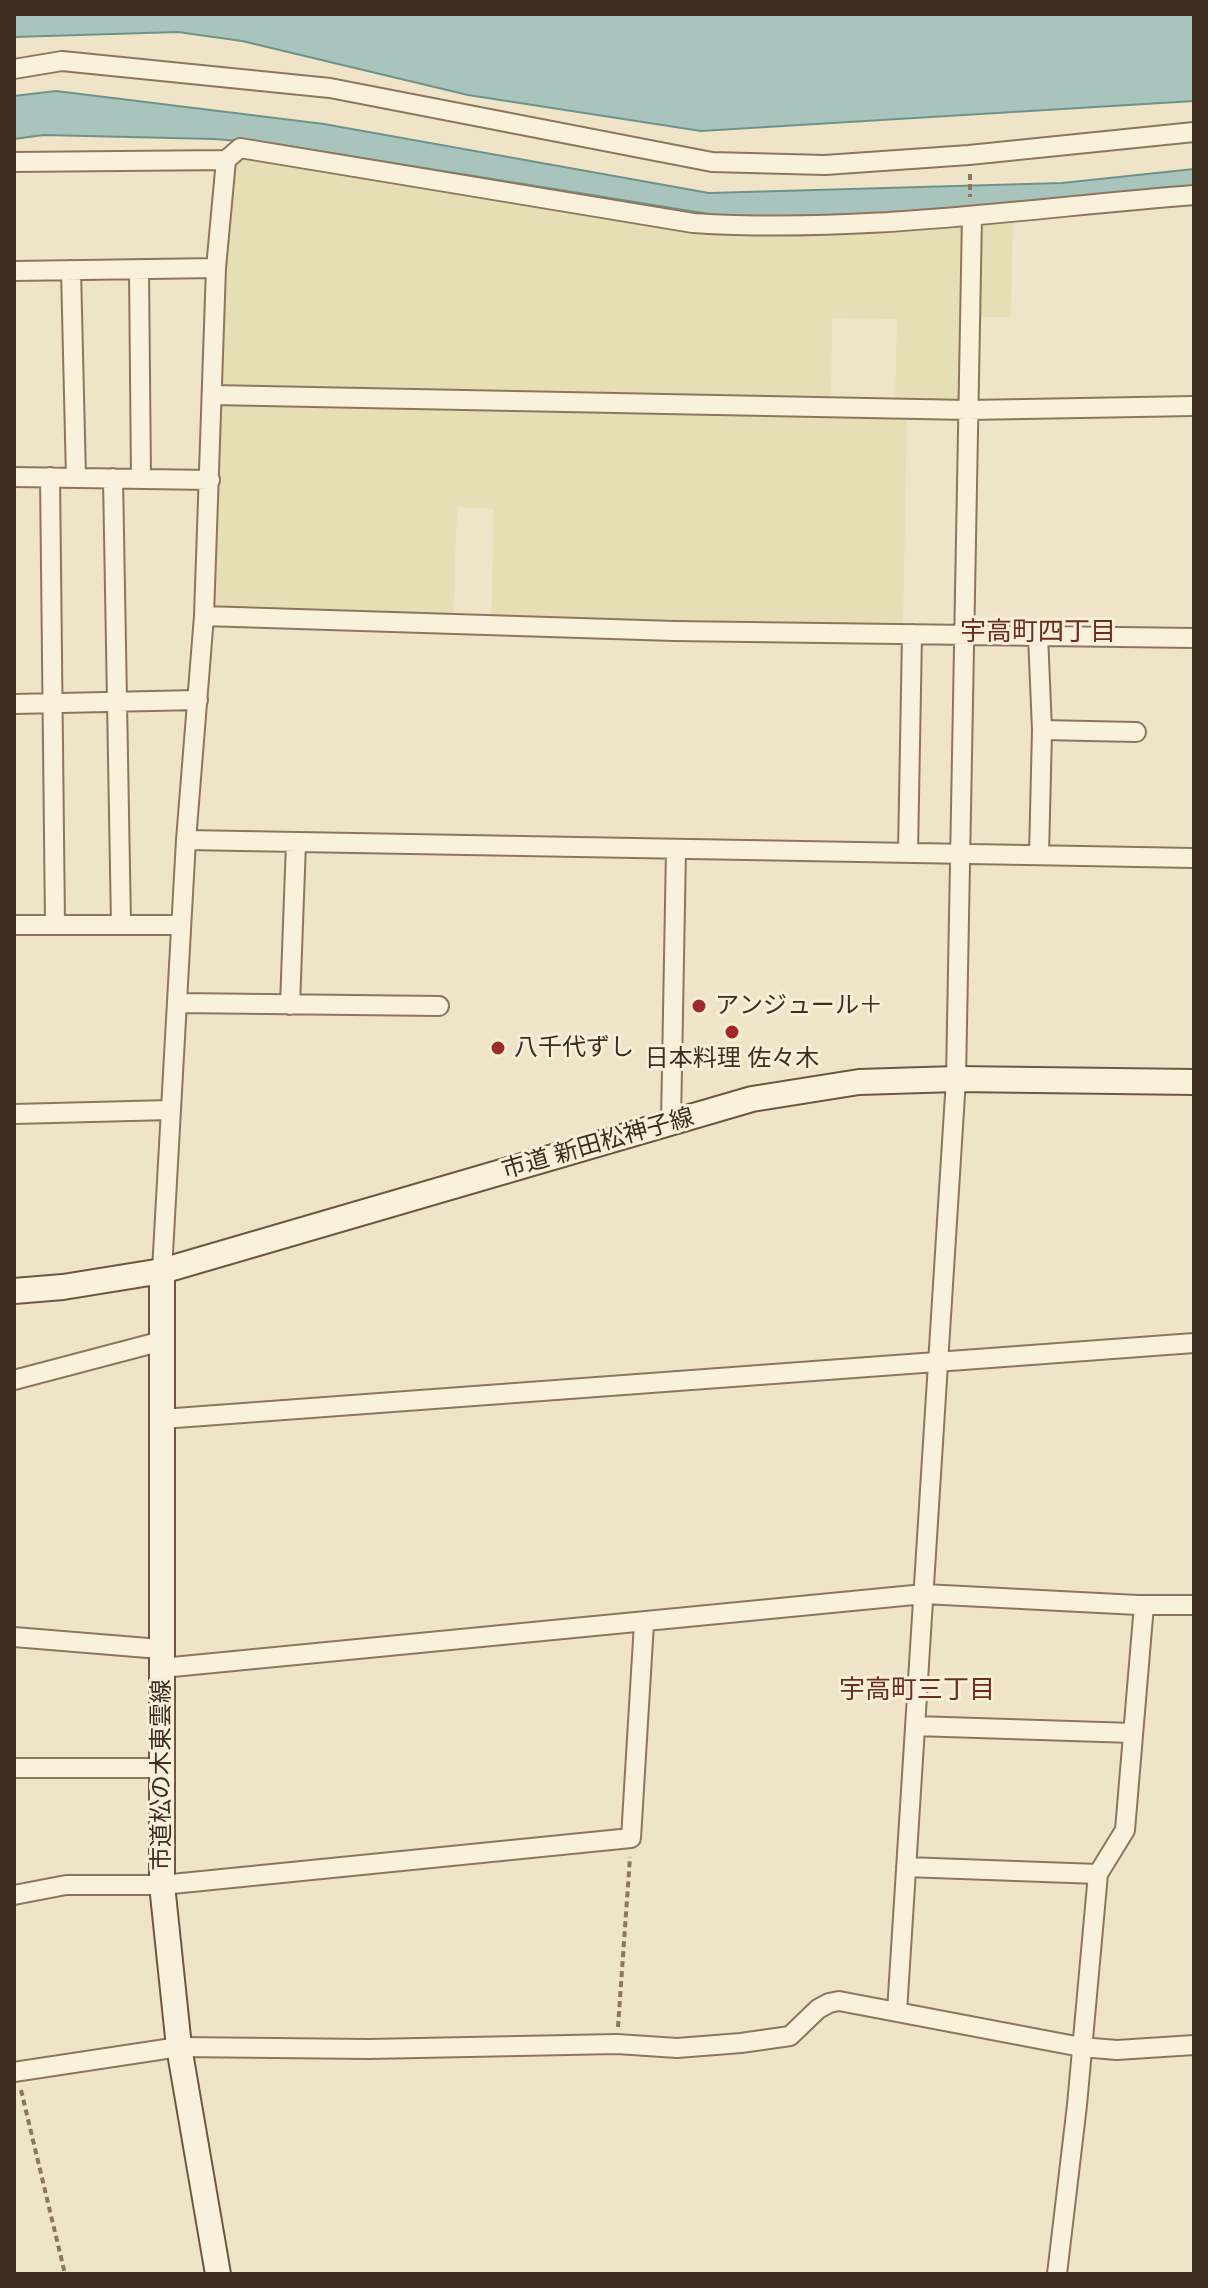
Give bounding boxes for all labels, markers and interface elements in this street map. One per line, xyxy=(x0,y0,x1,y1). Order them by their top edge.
district label: 宇高町四丁目 xyxy=(960,617,1116,649)
place label: アンジュール＋ xyxy=(715,992,883,1020)
marker: アンジュール＋ xyxy=(690,997,708,1015)
marker: 日本料理 佐々木 xyxy=(723,1023,741,1041)
place label: 八千代ずし xyxy=(514,1034,634,1062)
marker: 八千代ずし xyxy=(489,1039,507,1057)
place label: 日本料理 佐々木 xyxy=(645,1045,819,1073)
street label: 市道 新田松神子線 xyxy=(499,1103,697,1185)
district label: 宇高町三丁目 xyxy=(839,1675,995,1707)
street label: 市道松の木東雲線 xyxy=(148,1679,176,1871)

